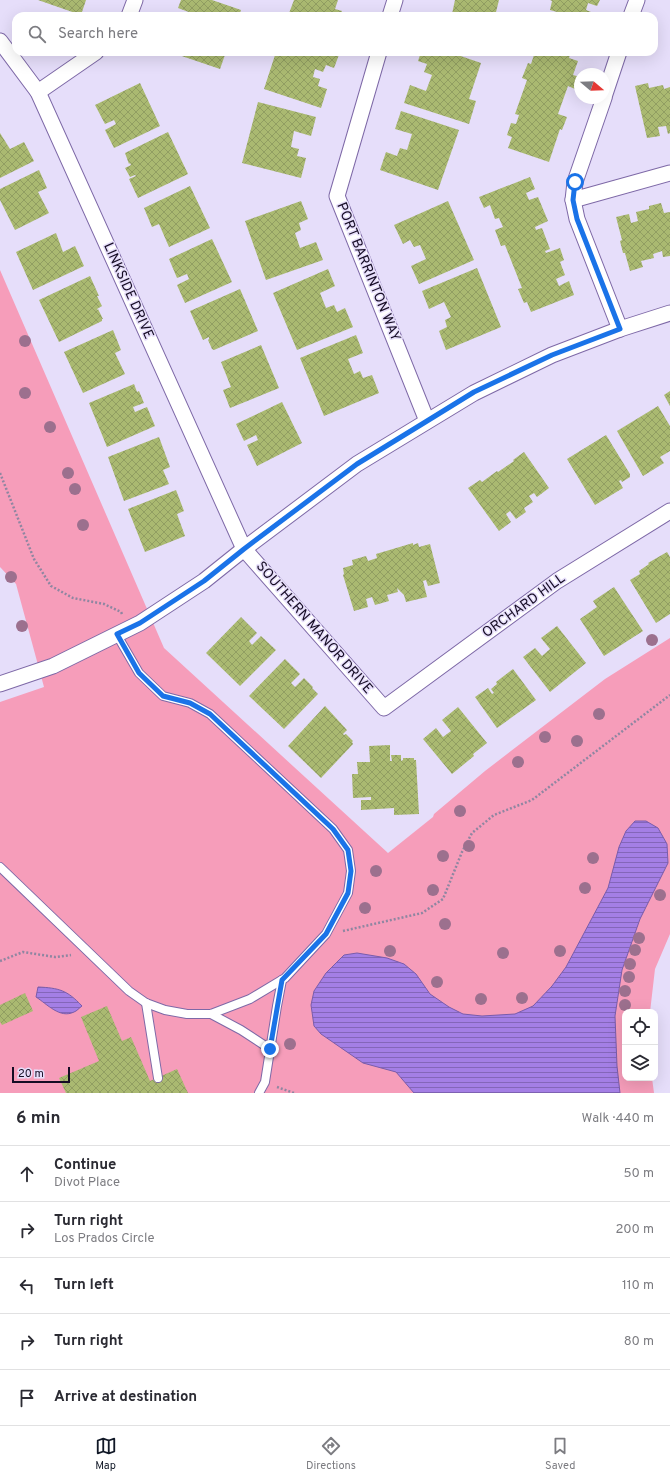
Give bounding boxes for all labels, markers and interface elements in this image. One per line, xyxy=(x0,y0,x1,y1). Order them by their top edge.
search box xyxy=(12,12,658,56)
icon: search xyxy=(26,23,48,45)
text: Search here xyxy=(58,25,138,44)
north arrow xyxy=(574,68,610,104)
route start xyxy=(566,173,584,191)
street label: PORT BARRINTON WAY xyxy=(332,200,404,344)
street label: LINKSIDE DRIVE xyxy=(99,240,157,342)
street label: SOUTHERN MANOR DRIVE xyxy=(252,558,376,698)
street label: ORCHARD HILL xyxy=(479,570,569,642)
map controls xyxy=(622,1009,658,1081)
button: locate xyxy=(622,1009,658,1045)
route end xyxy=(261,1040,279,1058)
button: layers xyxy=(622,1045,658,1081)
scale bar xyxy=(12,1065,70,1084)
text: 20 m xyxy=(18,1067,44,1081)
text: 6 min xyxy=(16,1108,60,1130)
text: Walk · 440 m xyxy=(582,1111,654,1127)
text: Continue xyxy=(54,1156,116,1175)
icon: ahead xyxy=(16,1163,38,1185)
text: 50 m xyxy=(624,1166,654,1182)
text: Divot Place xyxy=(54,1175,120,1191)
text: Turn right xyxy=(54,1212,123,1231)
icon: right xyxy=(16,1219,38,1241)
text: 200 m xyxy=(615,1222,654,1238)
text: Los Prados Circle xyxy=(54,1231,155,1247)
icon: left xyxy=(16,1275,38,1297)
text: Turn left xyxy=(54,1276,114,1295)
text: 110 m xyxy=(622,1278,654,1294)
icon: right xyxy=(16,1331,38,1353)
text: Turn right xyxy=(54,1332,123,1351)
text: 80 m xyxy=(624,1334,654,1350)
icon: arrive xyxy=(16,1387,38,1409)
text: Arrive at destination xyxy=(54,1388,197,1407)
tab: Map xyxy=(95,1435,117,1473)
tab: Directions xyxy=(306,1435,356,1473)
tab: Saved xyxy=(545,1435,575,1473)

